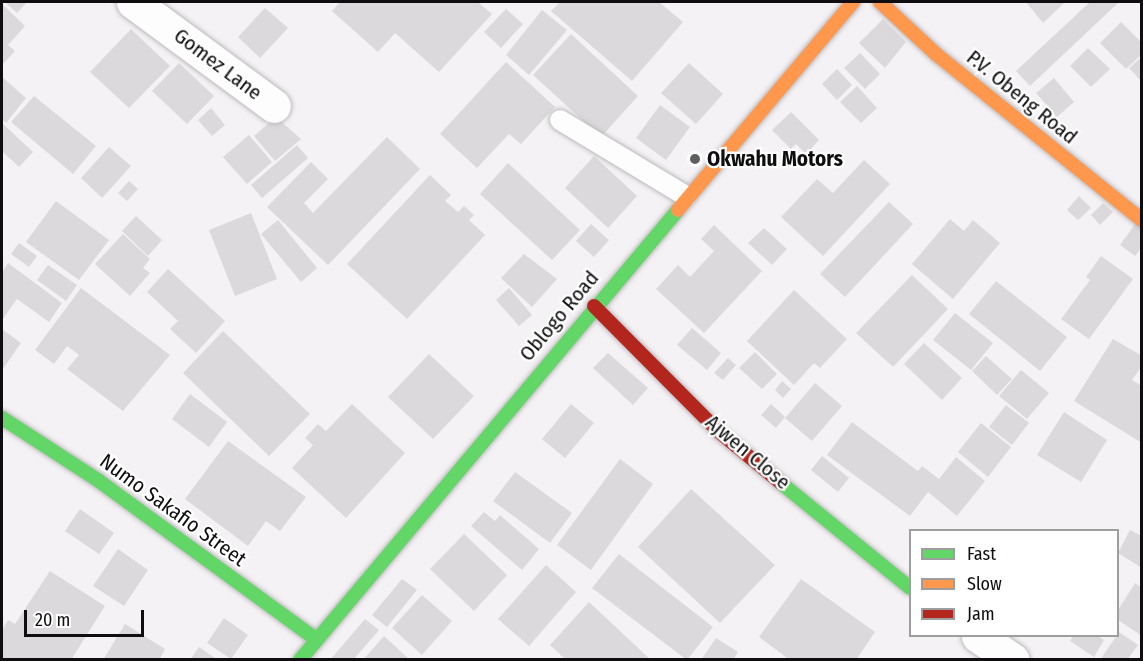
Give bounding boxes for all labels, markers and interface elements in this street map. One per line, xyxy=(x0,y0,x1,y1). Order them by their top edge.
street label: Gomez Lane xyxy=(169,23,267,105)
street label: P.V. Obeng Road xyxy=(962,45,1082,149)
place label: Okwahu Motors xyxy=(707,146,843,172)
marker: Okwahu Motors xyxy=(688,152,702,166)
street label: Oblogo Road xyxy=(514,266,604,366)
street label: Ajwen Close xyxy=(701,409,795,495)
street label: Numo Sakafio Street xyxy=(95,448,251,572)
legend xyxy=(909,529,1119,637)
text: Fast xyxy=(967,543,996,565)
text: Slow xyxy=(967,573,1002,595)
scale bar xyxy=(27,598,147,636)
text: Jam xyxy=(967,603,995,625)
text: 20 m xyxy=(35,609,70,631)

